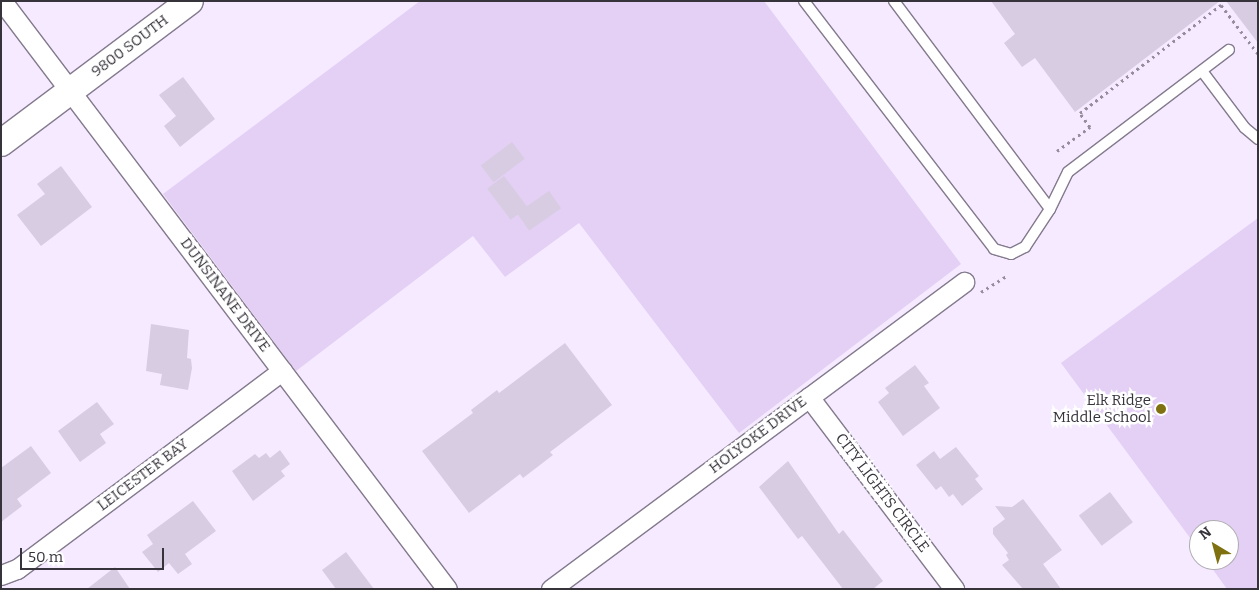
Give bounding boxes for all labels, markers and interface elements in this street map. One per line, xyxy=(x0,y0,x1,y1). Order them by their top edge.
street label: 9800 SOUTH xyxy=(88,11,172,81)
street label: DUNSINANE DRIVE xyxy=(176,234,274,356)
place label: Elk Ridge Middle School xyxy=(1053,391,1151,426)
street label: HOLYOKE DRIVE xyxy=(706,392,810,478)
marker: Elk Ridge Middle School xyxy=(1155,403,1167,415)
street label: CITY LIGHTS CIRCLE xyxy=(831,430,933,556)
street label: LEICESTER BAY xyxy=(94,435,192,515)
north arrow xyxy=(1189,520,1239,570)
text: N xyxy=(1196,523,1215,543)
scale bar xyxy=(22,538,166,570)
text: 50 m xyxy=(28,548,63,566)

